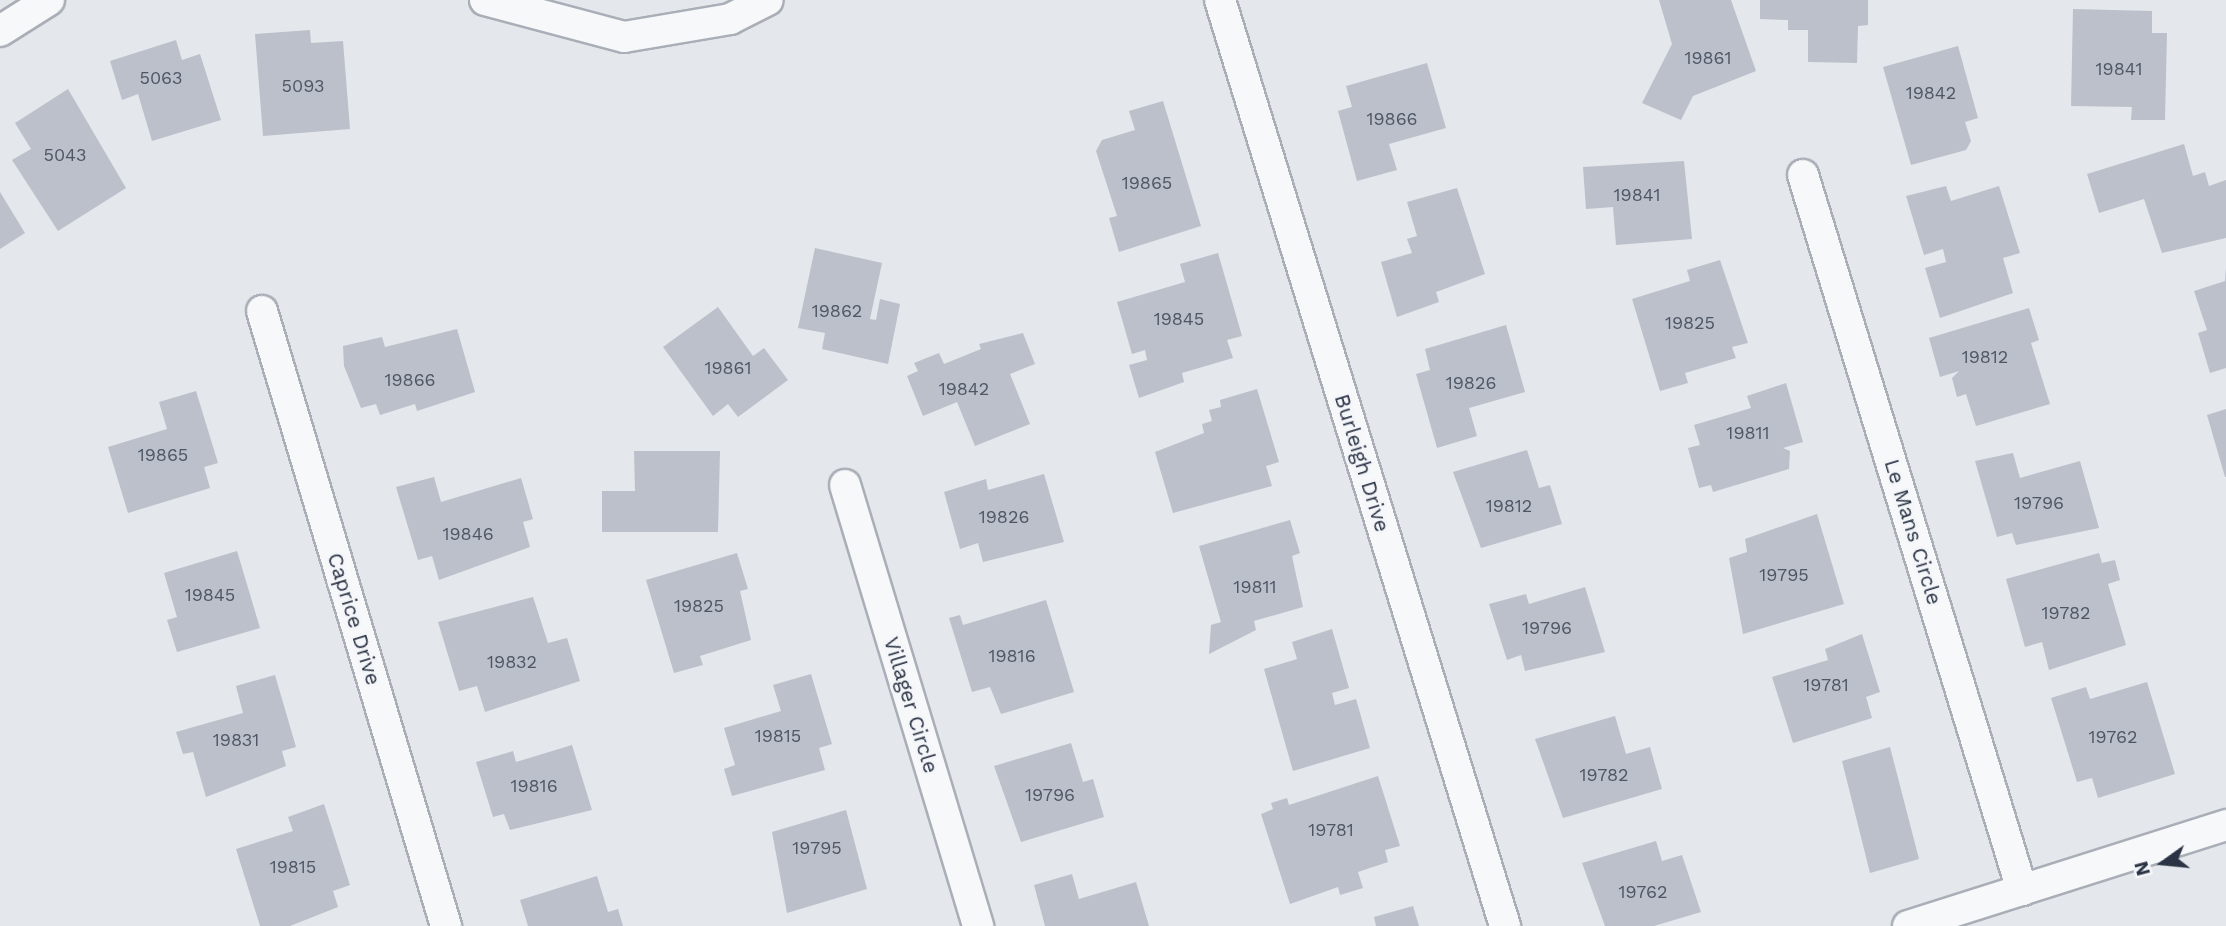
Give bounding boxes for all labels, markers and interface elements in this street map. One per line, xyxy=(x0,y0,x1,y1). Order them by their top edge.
house number: 19861 xyxy=(1684,47,1732,69)
house number: 19841 xyxy=(2096,58,2142,80)
house number: 5063 xyxy=(139,67,183,89)
house number: 5093 xyxy=(282,75,324,97)
house number: 19842 xyxy=(1906,82,1956,104)
house number: 19866 xyxy=(1366,108,1418,130)
house number: 5043 xyxy=(43,144,87,166)
house number: 19865 xyxy=(1122,172,1172,194)
house number: 19841 xyxy=(1614,184,1660,206)
house number: 19862 xyxy=(812,300,862,322)
house number: 19845 xyxy=(1154,308,1204,330)
house number: 19825 xyxy=(1665,312,1715,334)
house number: 19812 xyxy=(1962,346,2008,368)
house number: 19861 xyxy=(704,357,752,379)
house number: 19866 xyxy=(384,369,436,391)
house number: 19826 xyxy=(1446,372,1496,394)
house number: 19842 xyxy=(939,378,989,400)
street label: Burleigh Drive xyxy=(1329,391,1395,535)
house number: 19811 xyxy=(1726,422,1770,444)
house number: 19865 xyxy=(138,444,188,466)
street label: Le Mans Circle xyxy=(1879,456,1947,608)
house number: 19796 xyxy=(2014,492,2064,514)
house number: 19812 xyxy=(1486,495,1532,517)
house number: 19826 xyxy=(979,506,1029,528)
house number: 19846 xyxy=(442,523,494,545)
street label: Caprice Drive xyxy=(322,550,386,688)
house number: 19795 xyxy=(1759,564,1809,586)
house number: 19811 xyxy=(1233,576,1277,598)
house number: 19845 xyxy=(185,584,235,606)
house number: 19825 xyxy=(674,595,724,617)
house number: 19782 xyxy=(2041,602,2091,624)
house number: 19796 xyxy=(1522,617,1572,639)
street label: Villager Circle xyxy=(878,634,944,776)
house number: 19816 xyxy=(988,645,1036,667)
house number: 19832 xyxy=(487,651,537,673)
house number: 19781 xyxy=(1803,674,1849,696)
house number: 19815 xyxy=(755,725,801,747)
house number: 19762 xyxy=(2089,726,2137,748)
house number: 19831 xyxy=(213,729,259,751)
house number: 19782 xyxy=(1579,764,1629,786)
house number: 19816 xyxy=(510,775,558,797)
house number: 19796 xyxy=(1025,784,1075,806)
house number: 19781 xyxy=(1308,819,1354,841)
north arrow xyxy=(2128,828,2198,898)
house number: 19795 xyxy=(792,837,842,859)
house number: 19815 xyxy=(270,856,316,878)
text: N xyxy=(2129,859,2155,878)
house number: 19762 xyxy=(1619,881,1667,903)

